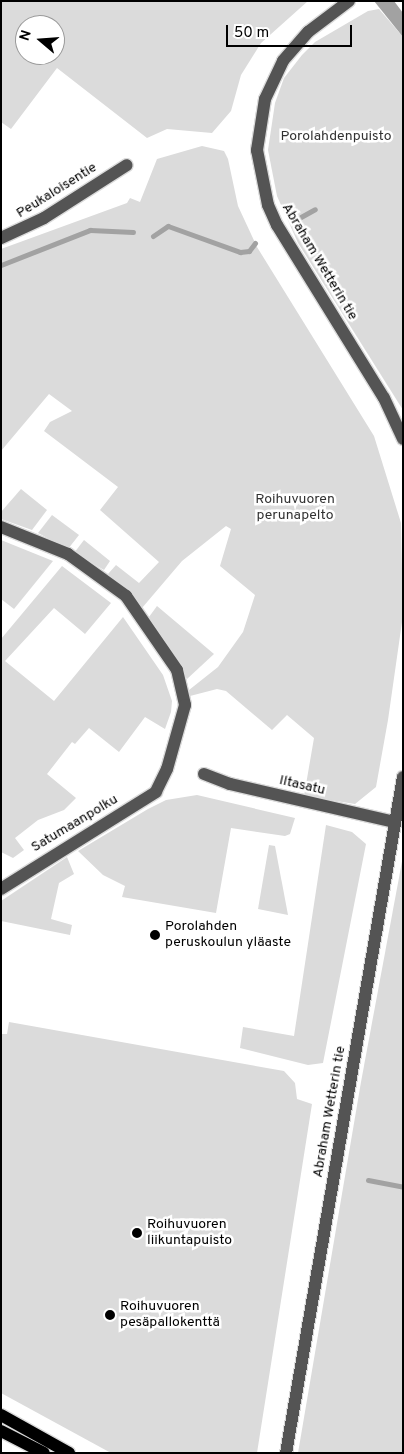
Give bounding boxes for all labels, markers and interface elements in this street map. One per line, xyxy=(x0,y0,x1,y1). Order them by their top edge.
north arrow xyxy=(15,15,65,65)
scale bar xyxy=(229,15,355,47)
text: 50 m xyxy=(234,24,269,43)
text: N xyxy=(17,28,36,43)
park label: Porolahdenpuisto xyxy=(281,129,391,145)
street label: Peukaloisentie xyxy=(14,160,100,222)
street label: Abraham Wetterin tie xyxy=(277,200,361,324)
park label: Roihuvuoren perunapelto xyxy=(255,492,335,524)
street label: Iltasatu xyxy=(277,773,327,799)
street label: Satumaanpolku xyxy=(29,792,121,856)
place label: Porolahden peruskoulun yläaste xyxy=(165,919,291,952)
marker: Porolahden peruskoulun yläaste xyxy=(149,929,161,941)
street label: Abraham Wetterin tie xyxy=(310,1045,350,1179)
place label: Roihuvuoren liikuntapuisto xyxy=(147,1217,232,1250)
marker: Roihuvuoren liikuntapuisto xyxy=(131,1227,143,1239)
place label: Roihuvuoren pesäpallokenttä xyxy=(120,1299,220,1331)
marker: Roihuvuoren pesäpallokenttä xyxy=(104,1309,116,1321)

